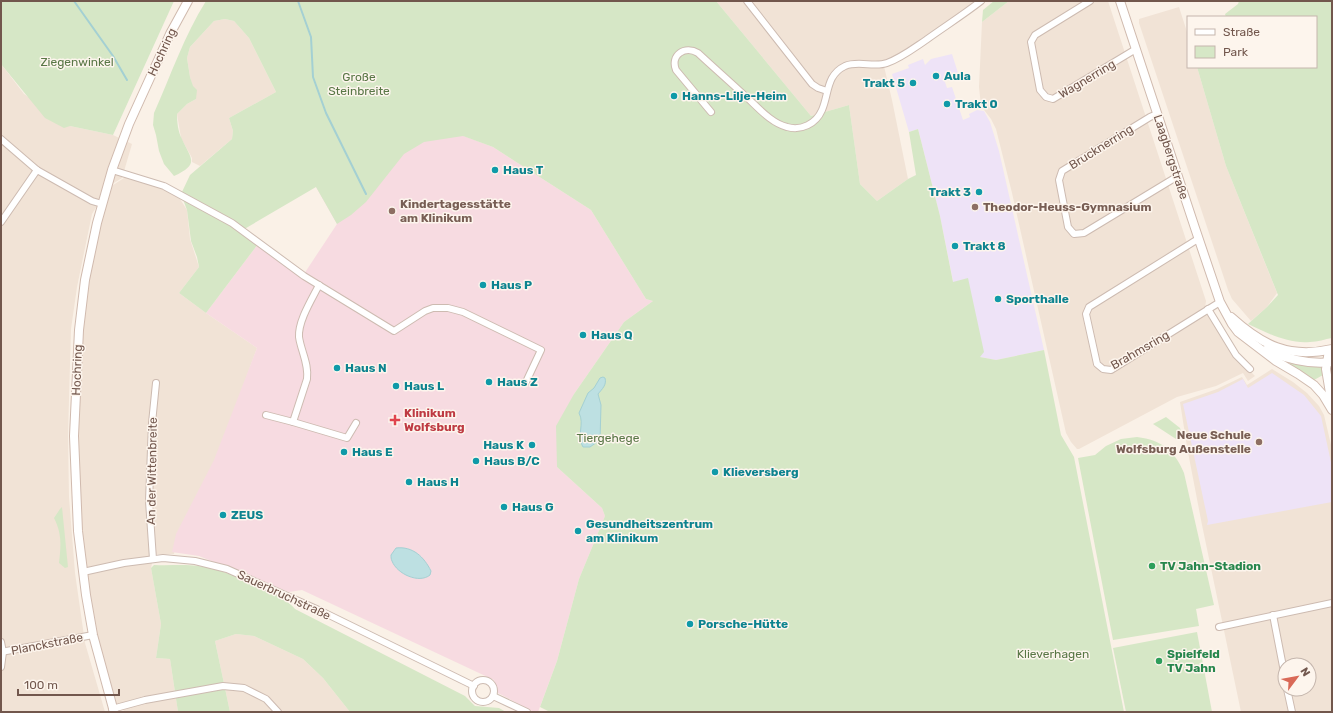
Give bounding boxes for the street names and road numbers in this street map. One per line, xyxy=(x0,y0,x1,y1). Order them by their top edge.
street label: Hochring xyxy=(145,26,179,78)
street label: Wagnerring xyxy=(1056,57,1118,101)
street label: Laagbergstraße xyxy=(1151,113,1191,201)
street label: Brucknerring xyxy=(1066,122,1136,172)
street label: Brahmsring xyxy=(1108,328,1172,372)
street label: Hochring xyxy=(69,344,85,396)
street label: An der Wittenbreite xyxy=(144,417,160,525)
street label: Sauerbruchstraße xyxy=(235,567,333,623)
street label: Planckstraße xyxy=(10,630,84,658)

